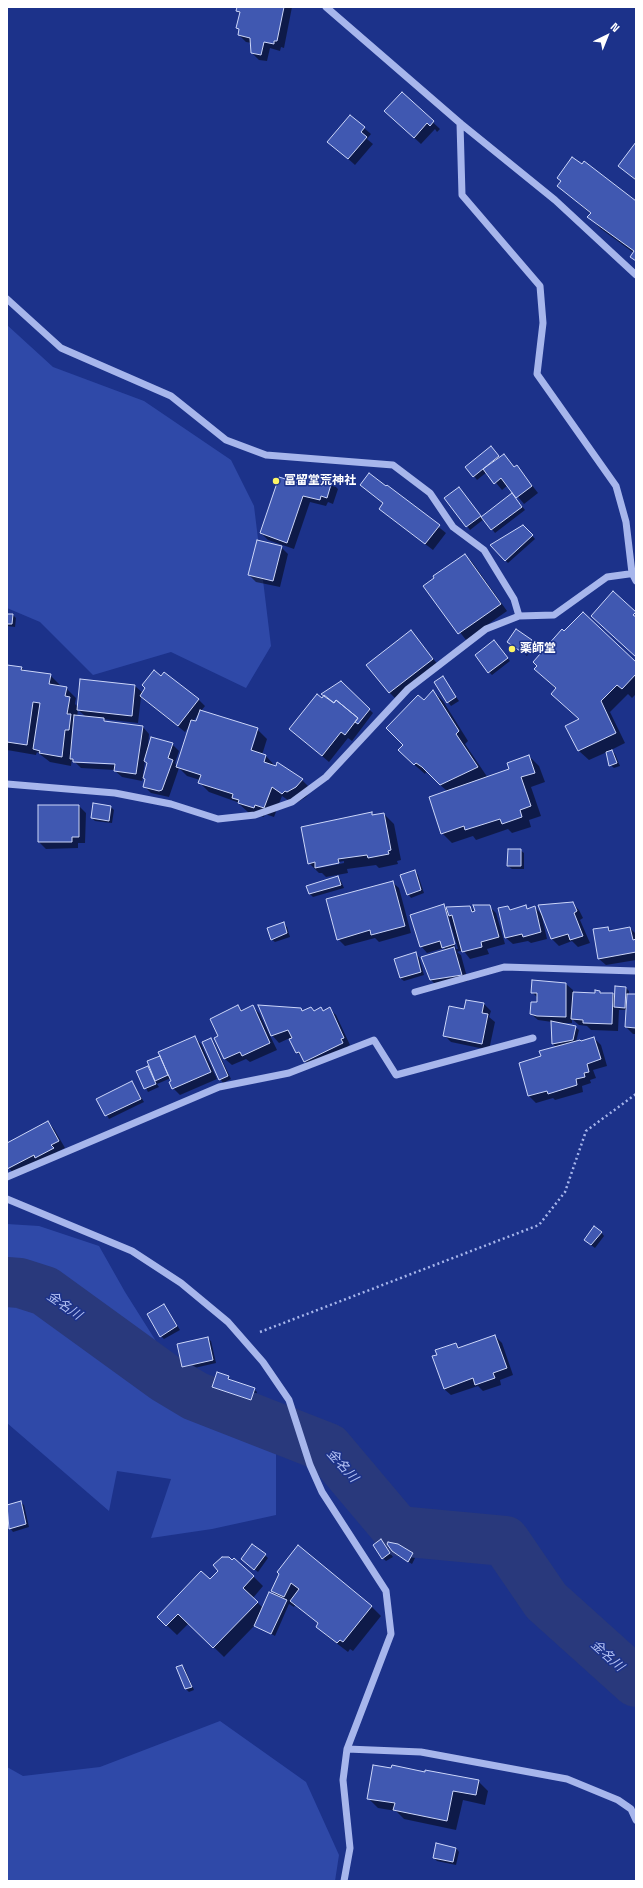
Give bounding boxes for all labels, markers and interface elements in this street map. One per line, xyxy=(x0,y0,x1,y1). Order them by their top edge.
north arrow xyxy=(587,16,627,56)
text: N xyxy=(608,20,623,35)
place label: 冨留堂荒神社 xyxy=(284,474,356,488)
marker: 冨留堂荒神社 xyxy=(271,476,281,486)
place label: 薬師堂 xyxy=(520,642,556,656)
marker: 薬師堂 xyxy=(507,644,517,654)
water label: 金名川 xyxy=(44,1288,84,1324)
water label: 金名川 xyxy=(323,1446,361,1486)
water label: 金名川 xyxy=(587,1637,627,1675)

